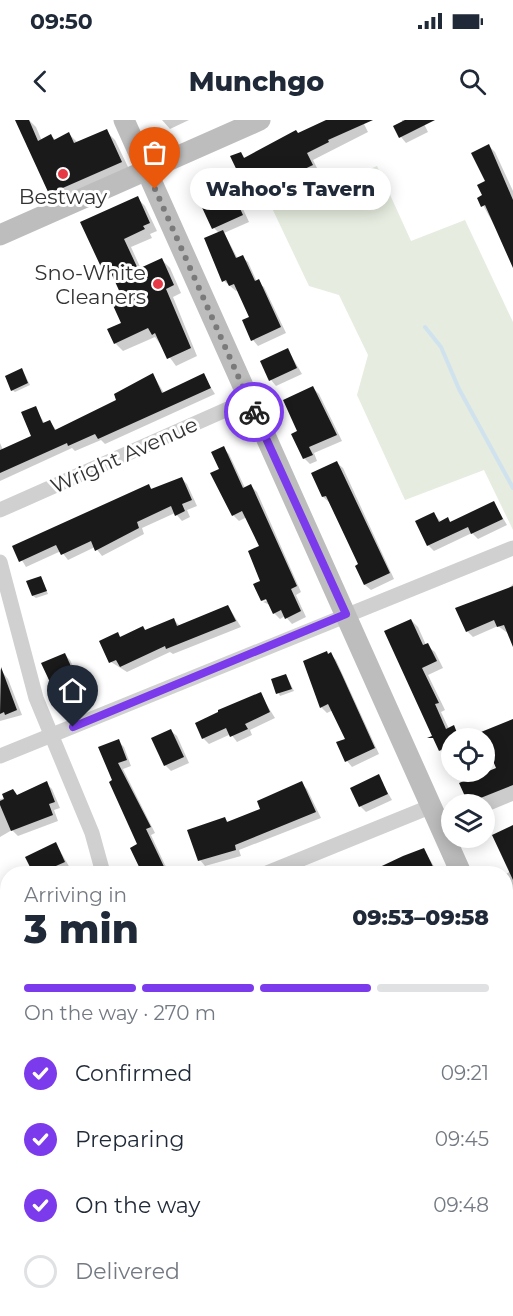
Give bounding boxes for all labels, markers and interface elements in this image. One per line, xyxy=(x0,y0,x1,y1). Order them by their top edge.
text: 09:50 xyxy=(30,8,93,35)
icon: back xyxy=(24,65,57,98)
text: Munchgo xyxy=(189,65,324,98)
icon: search xyxy=(456,65,489,98)
pin xyxy=(129,127,180,189)
icon: bag xyxy=(138,136,171,169)
marker: Bestway xyxy=(56,167,70,181)
callout: Wahoo's Tavern xyxy=(191,168,392,210)
text: Wahoo's Tavern xyxy=(206,177,375,201)
place label: Bestway xyxy=(19,184,108,209)
place label: Sno-White Cleaners xyxy=(35,260,146,309)
marker: Sno-White Cleaners xyxy=(151,277,165,291)
courier xyxy=(224,382,284,442)
icon: bike xyxy=(238,396,271,429)
street label: Wright Avenue xyxy=(47,411,201,499)
pin xyxy=(47,665,98,727)
icon: home xyxy=(56,674,89,707)
map controls xyxy=(441,728,495,848)
button: locate xyxy=(441,728,495,782)
button: layers xyxy=(441,794,495,848)
text: Arriving in xyxy=(24,883,127,907)
text: 09:53–09:58 xyxy=(352,904,489,931)
text: 3 min xyxy=(24,905,139,953)
text: On the way · 270 m xyxy=(24,1001,216,1025)
icon: check xyxy=(24,1057,57,1090)
text: Confirmed xyxy=(75,1060,192,1087)
text: 09:21 xyxy=(441,1061,489,1085)
icon: check xyxy=(24,1123,57,1156)
text: Preparing xyxy=(75,1126,184,1153)
text: 09:45 xyxy=(435,1127,489,1151)
icon: check xyxy=(24,1189,57,1222)
text: On the way xyxy=(75,1192,200,1219)
text: 09:48 xyxy=(433,1193,489,1217)
text: Delivered xyxy=(75,1258,180,1285)

